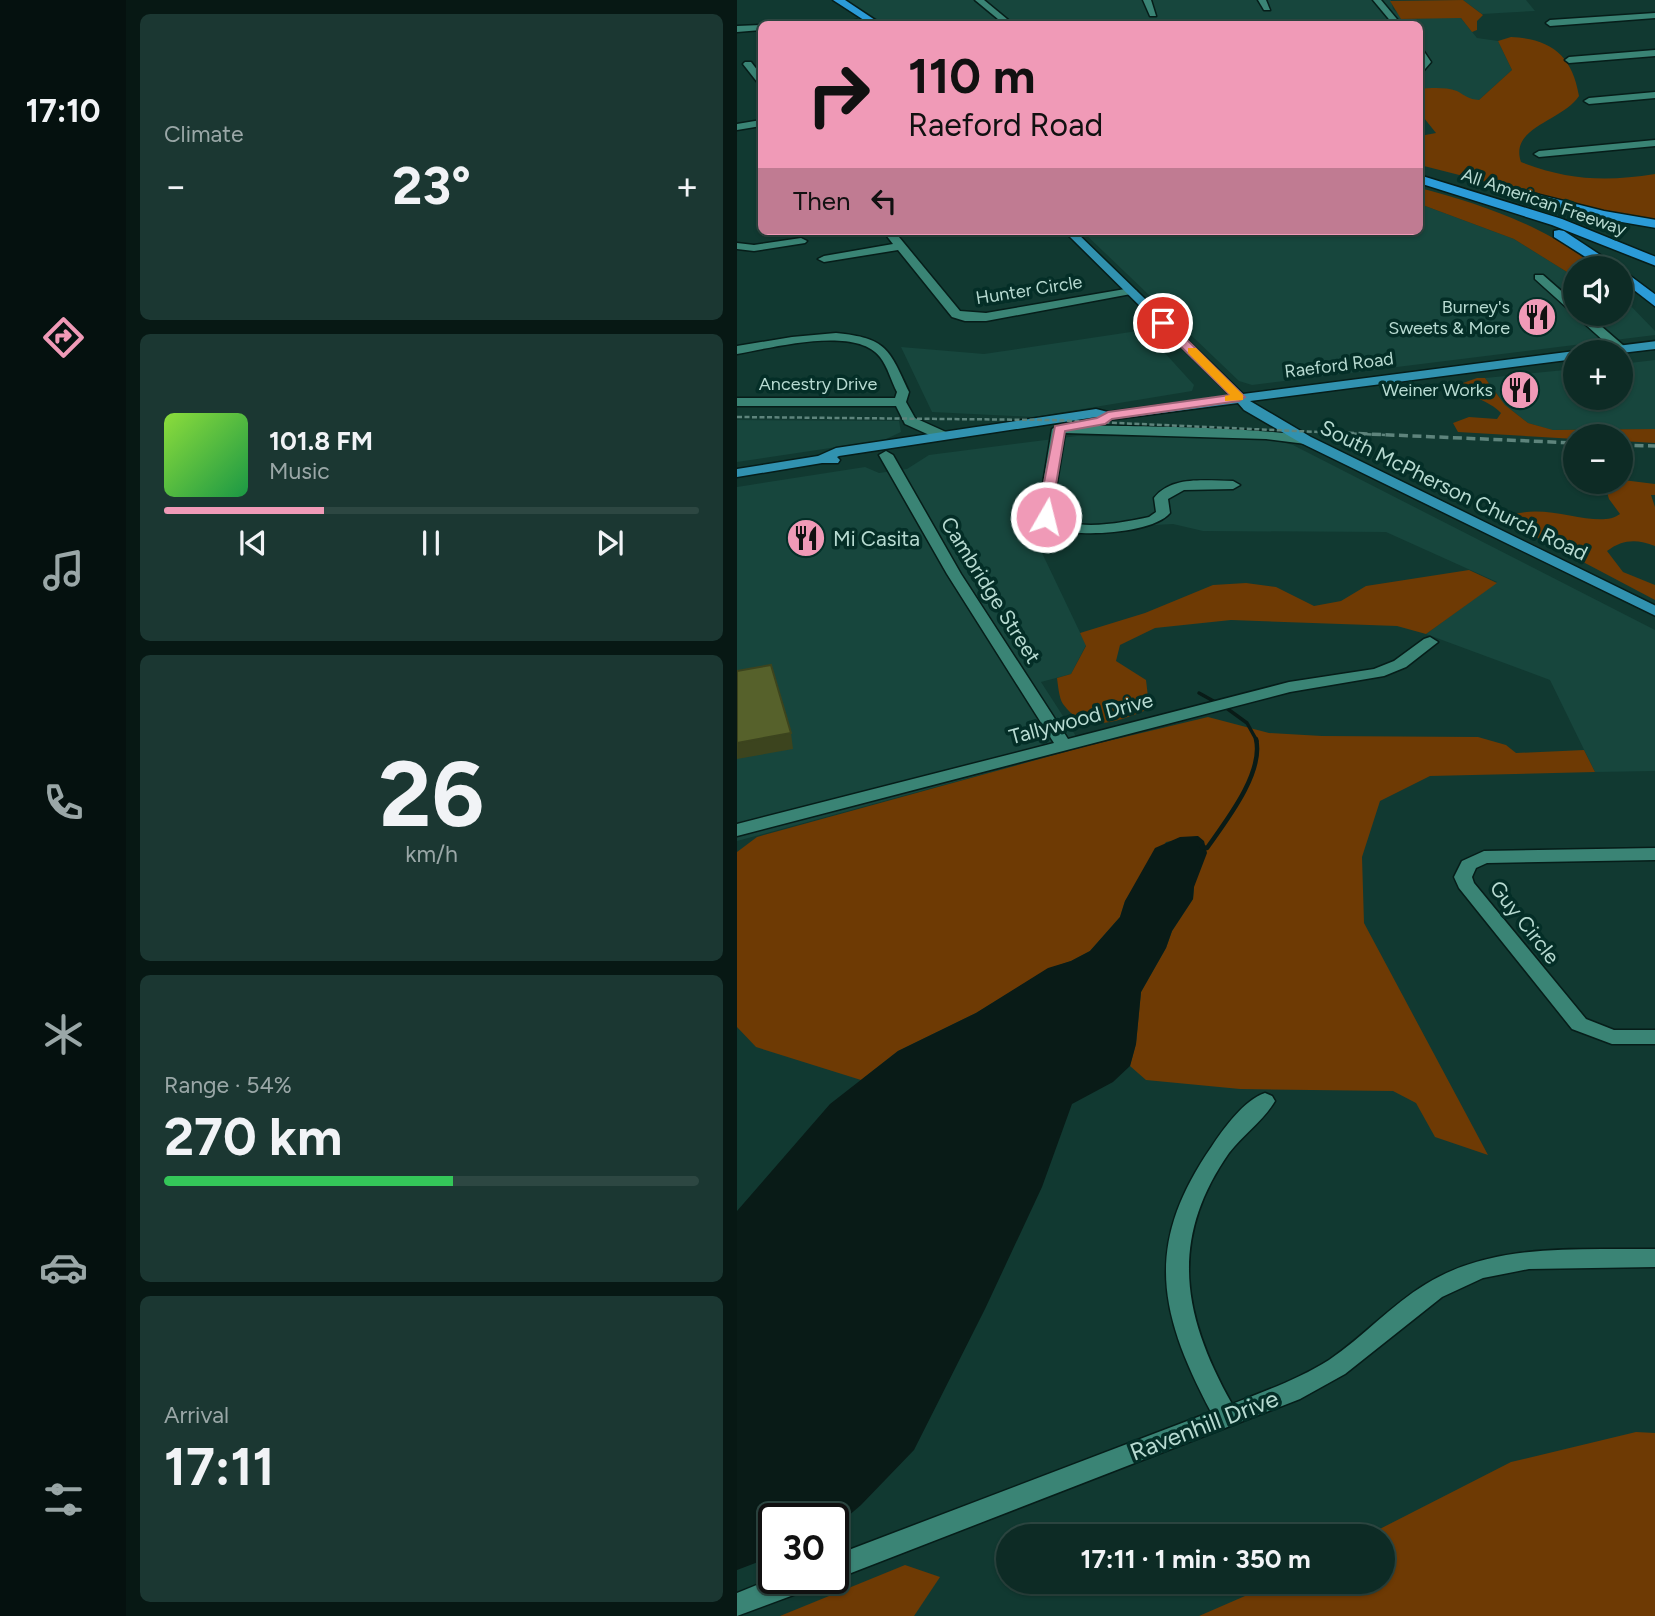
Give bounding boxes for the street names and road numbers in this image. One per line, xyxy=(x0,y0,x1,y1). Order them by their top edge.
street label: All American Freeway xyxy=(1459,163,1630,241)
street label: Hunter Circle xyxy=(974,271,1084,309)
street label: Raeford Road xyxy=(1283,347,1395,383)
street label: Ancestry Drive xyxy=(759,373,877,395)
street label: South McPherson Church Road xyxy=(1316,414,1592,566)
street label: Cambridge Street xyxy=(936,512,1046,668)
street label: Tallywood Drive xyxy=(1006,687,1156,749)
street label: Guy Circle xyxy=(1485,876,1565,968)
street label: Ravenhill Drive xyxy=(1126,1383,1282,1467)

